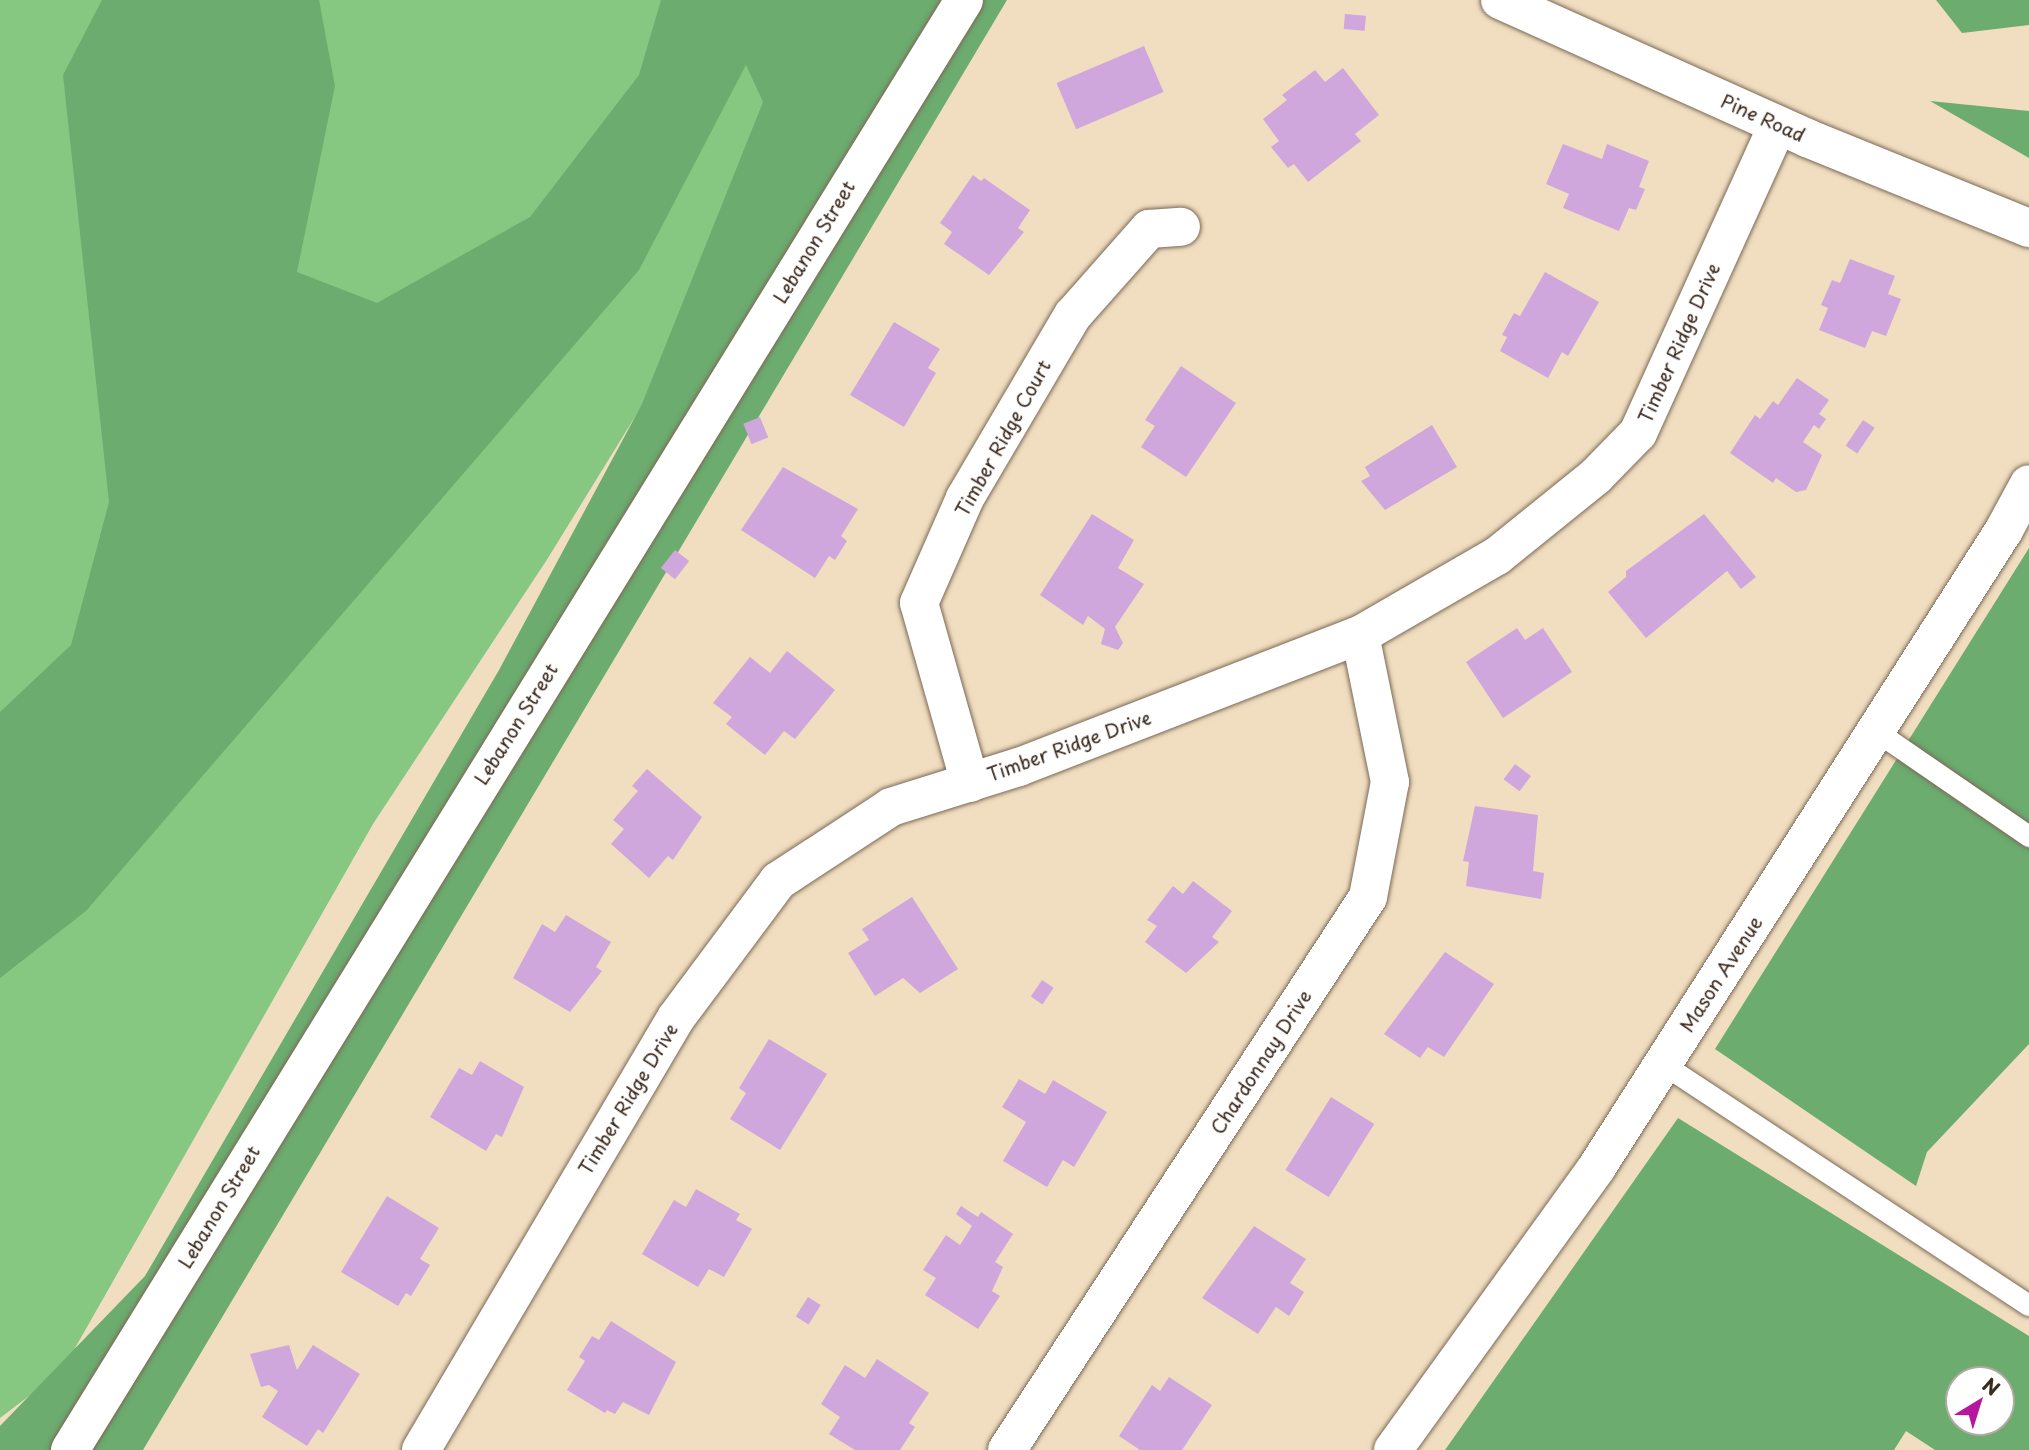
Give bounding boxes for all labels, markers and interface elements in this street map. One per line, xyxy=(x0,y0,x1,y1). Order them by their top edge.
street label: Pine Road xyxy=(1717,89,1809,147)
street label: Lebanon Street xyxy=(768,176,860,308)
street label: Timber Ridge Drive xyxy=(1633,258,1725,428)
street label: Timber Ridge Court xyxy=(950,354,1056,522)
street label: Lebanon Street xyxy=(469,659,563,789)
street label: Timber Ridge Drive xyxy=(983,705,1155,787)
street label: Mason Avenue xyxy=(1676,913,1766,1035)
street label: Chardonnay Drive xyxy=(1206,985,1316,1139)
street label: Timber Ridge Drive xyxy=(573,1018,683,1180)
street label: Lebanon Street xyxy=(173,1141,265,1273)
north arrow xyxy=(1945,1366,2015,1436)
text: N xyxy=(1977,1370,2006,1402)

